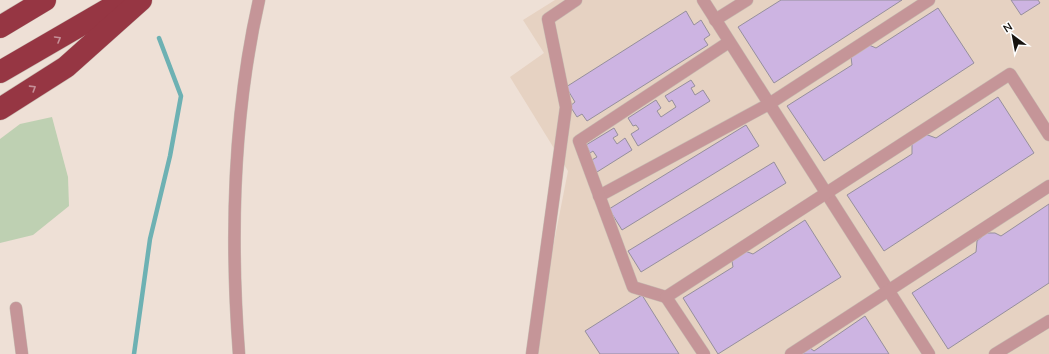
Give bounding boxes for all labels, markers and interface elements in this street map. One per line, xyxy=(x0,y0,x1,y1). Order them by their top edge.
north arrow xyxy=(993,16,1033,56)
text: N xyxy=(1000,19,1015,36)
one-way arrow xyxy=(54,36,61,43)
one-way arrow xyxy=(29,86,36,93)

